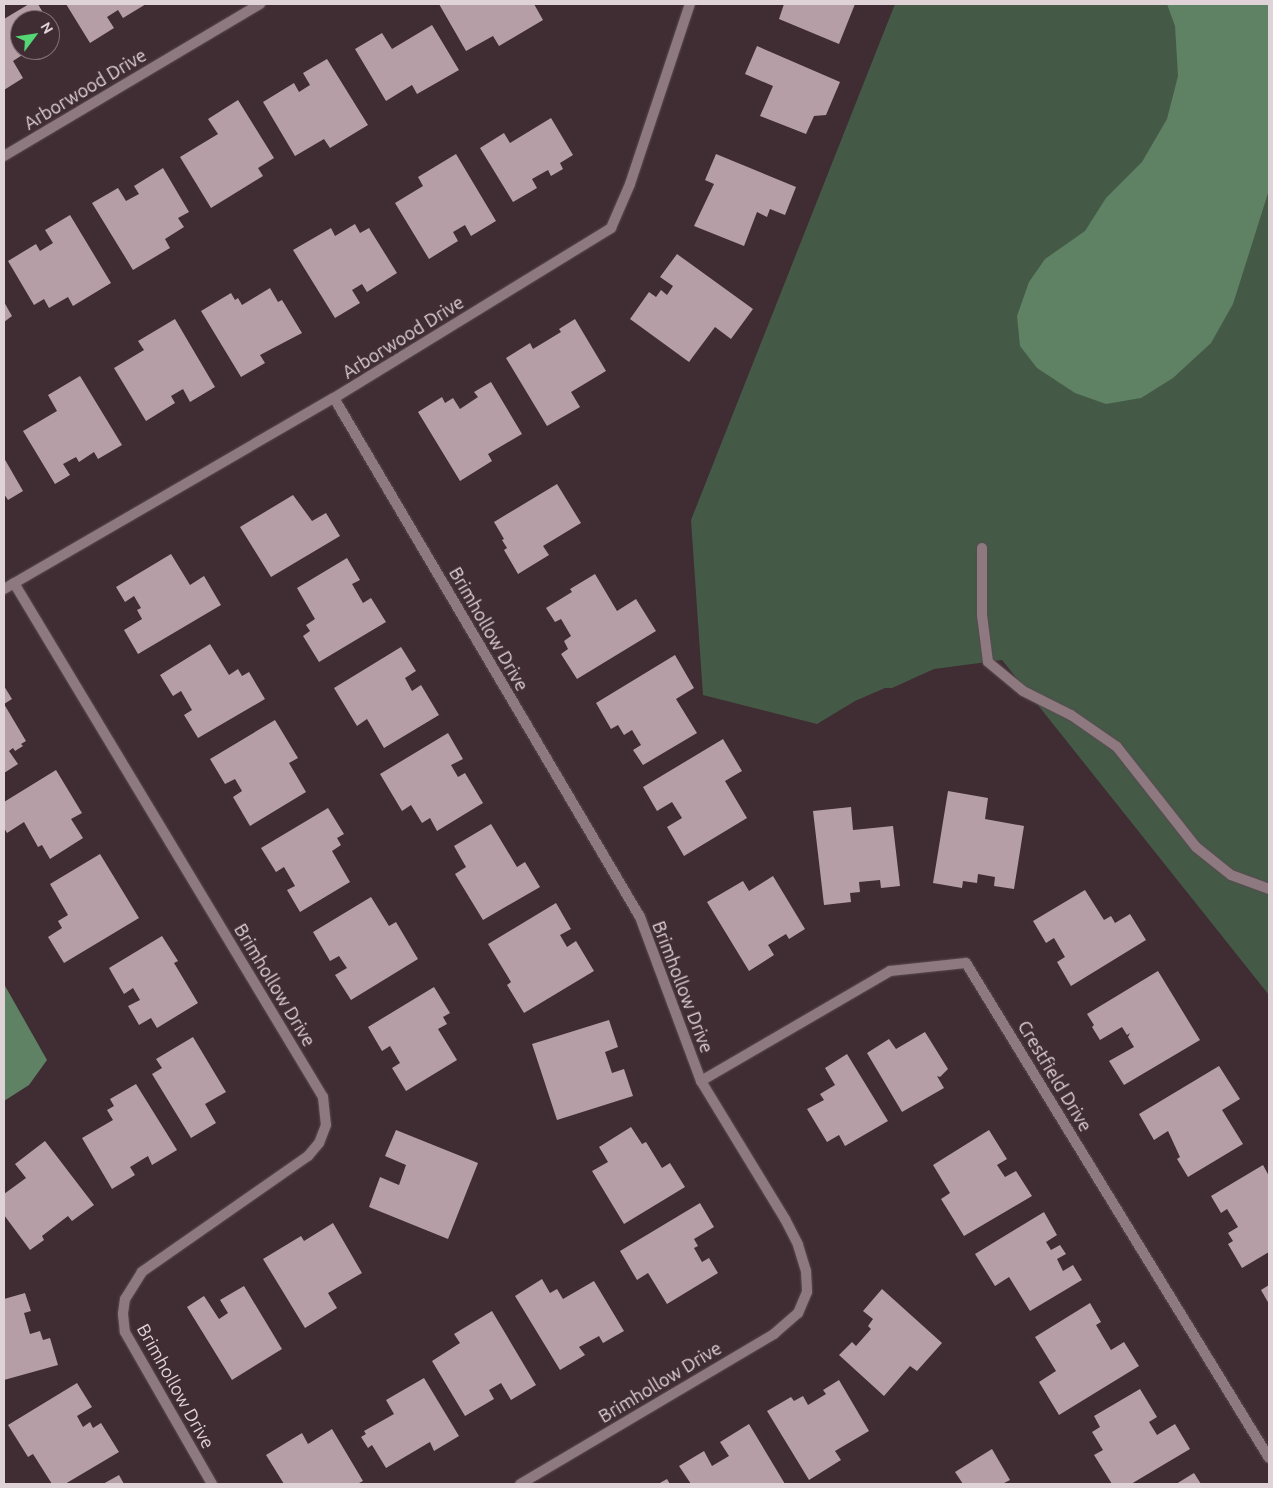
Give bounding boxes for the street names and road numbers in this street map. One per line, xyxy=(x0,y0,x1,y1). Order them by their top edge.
street label: Arborwood Drive xyxy=(20,44,150,134)
street label: Arborwood Drive xyxy=(338,291,468,383)
street label: Brimhollow Drive xyxy=(445,563,533,695)
street label: Brimhollow Drive xyxy=(648,918,718,1056)
street label: Brimhollow Drive xyxy=(230,920,320,1050)
street label: Crestfield Drive xyxy=(1013,1017,1097,1135)
street label: Brimhollow Drive xyxy=(133,1320,219,1452)
street label: Brimhollow Drive xyxy=(595,1337,725,1427)

